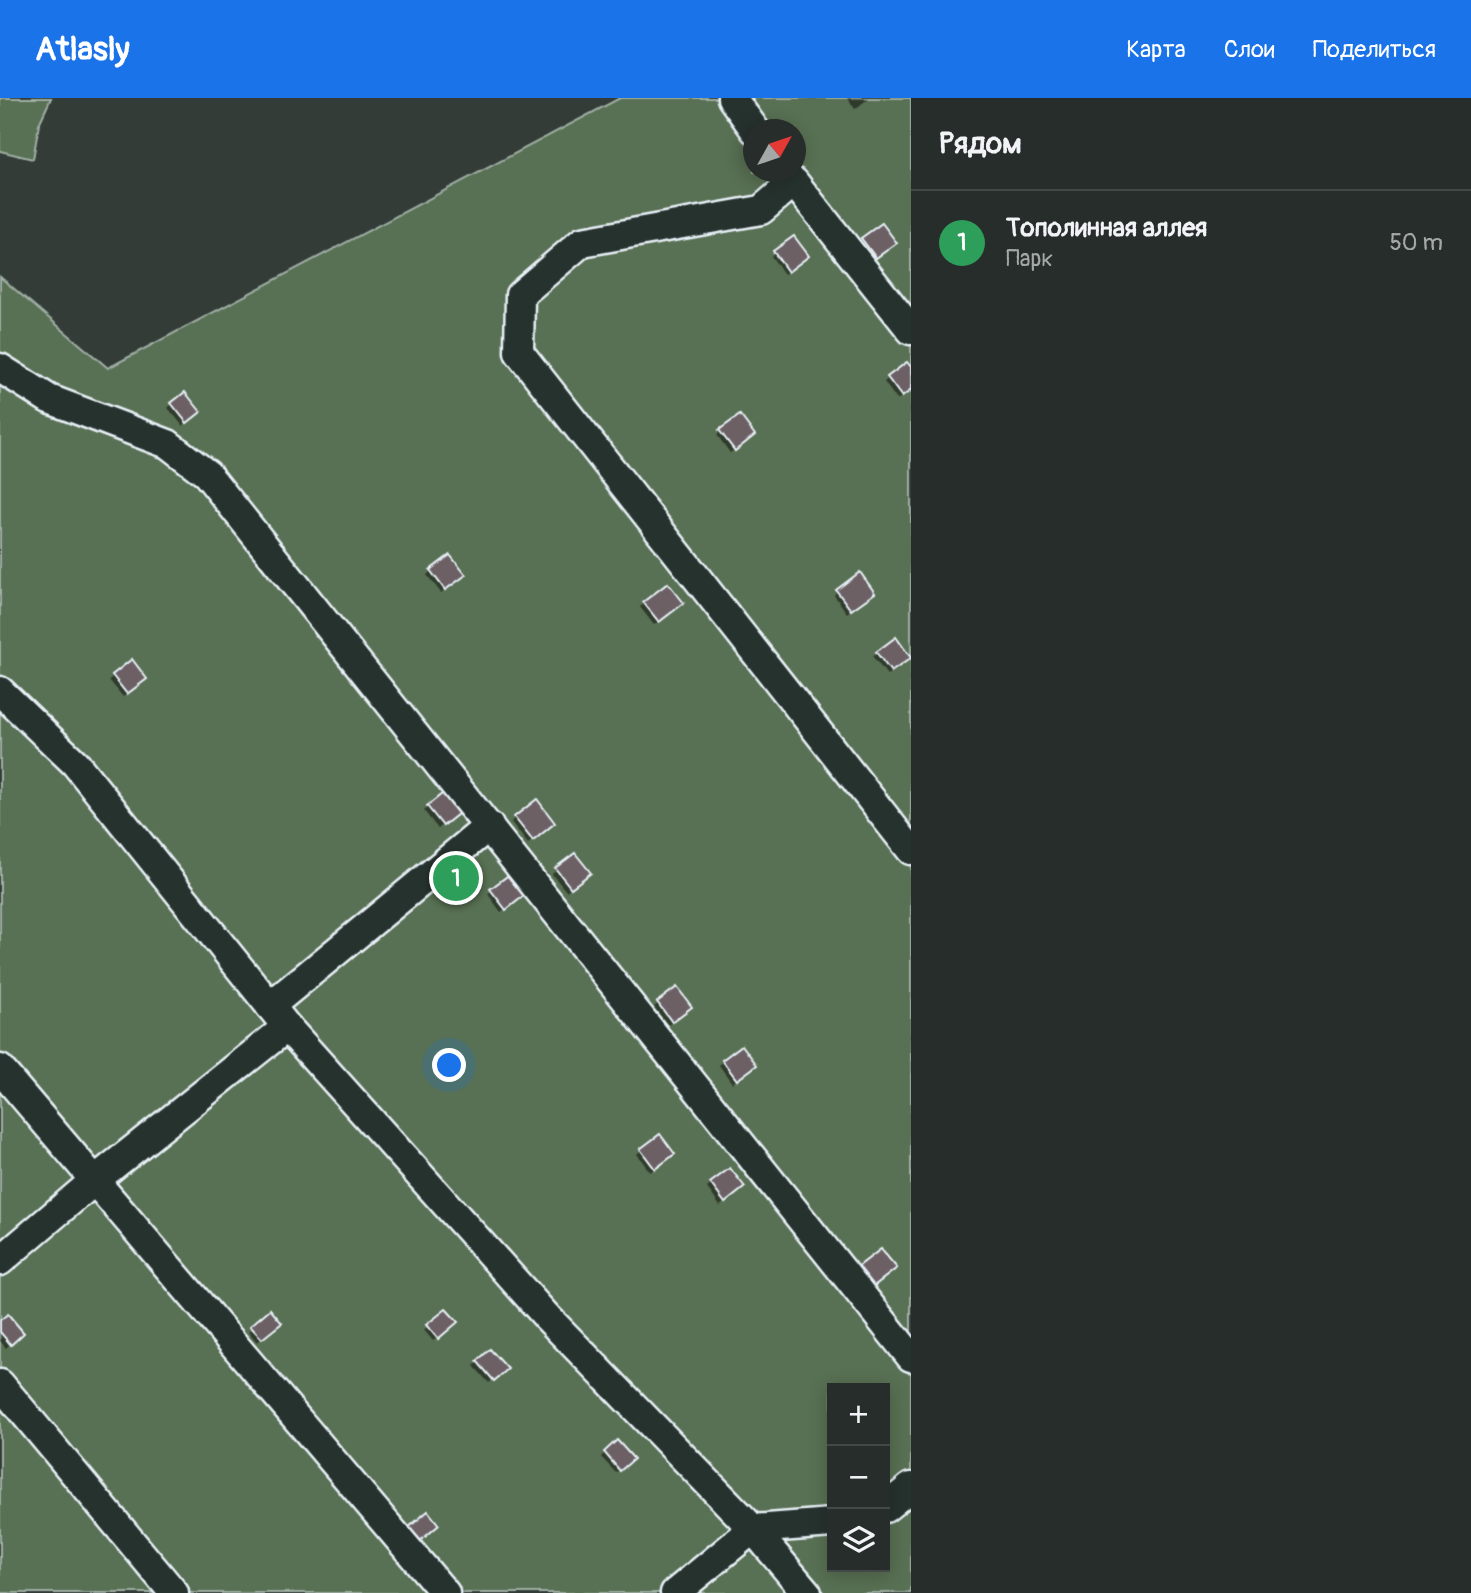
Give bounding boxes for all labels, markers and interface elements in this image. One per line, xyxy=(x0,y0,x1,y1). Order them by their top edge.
text: Atlasly xyxy=(35,29,130,70)
text: Карта xyxy=(1126,35,1186,64)
text: Слои xyxy=(1224,35,1275,64)
text: Поделиться xyxy=(1313,35,1436,64)
north arrow xyxy=(743,119,806,182)
text: Рядом xyxy=(939,125,1022,162)
text: Тополинная аллея xyxy=(1006,212,1207,244)
text: 1 xyxy=(958,228,967,257)
text: 50 m xyxy=(1389,228,1443,257)
text: Парк xyxy=(1006,244,1053,273)
pin: 1 xyxy=(433,852,479,904)
your location xyxy=(432,1048,466,1082)
map controls xyxy=(827,1383,890,1572)
button: + xyxy=(827,1383,890,1446)
button: − xyxy=(827,1446,890,1509)
button: layers xyxy=(827,1509,890,1572)

